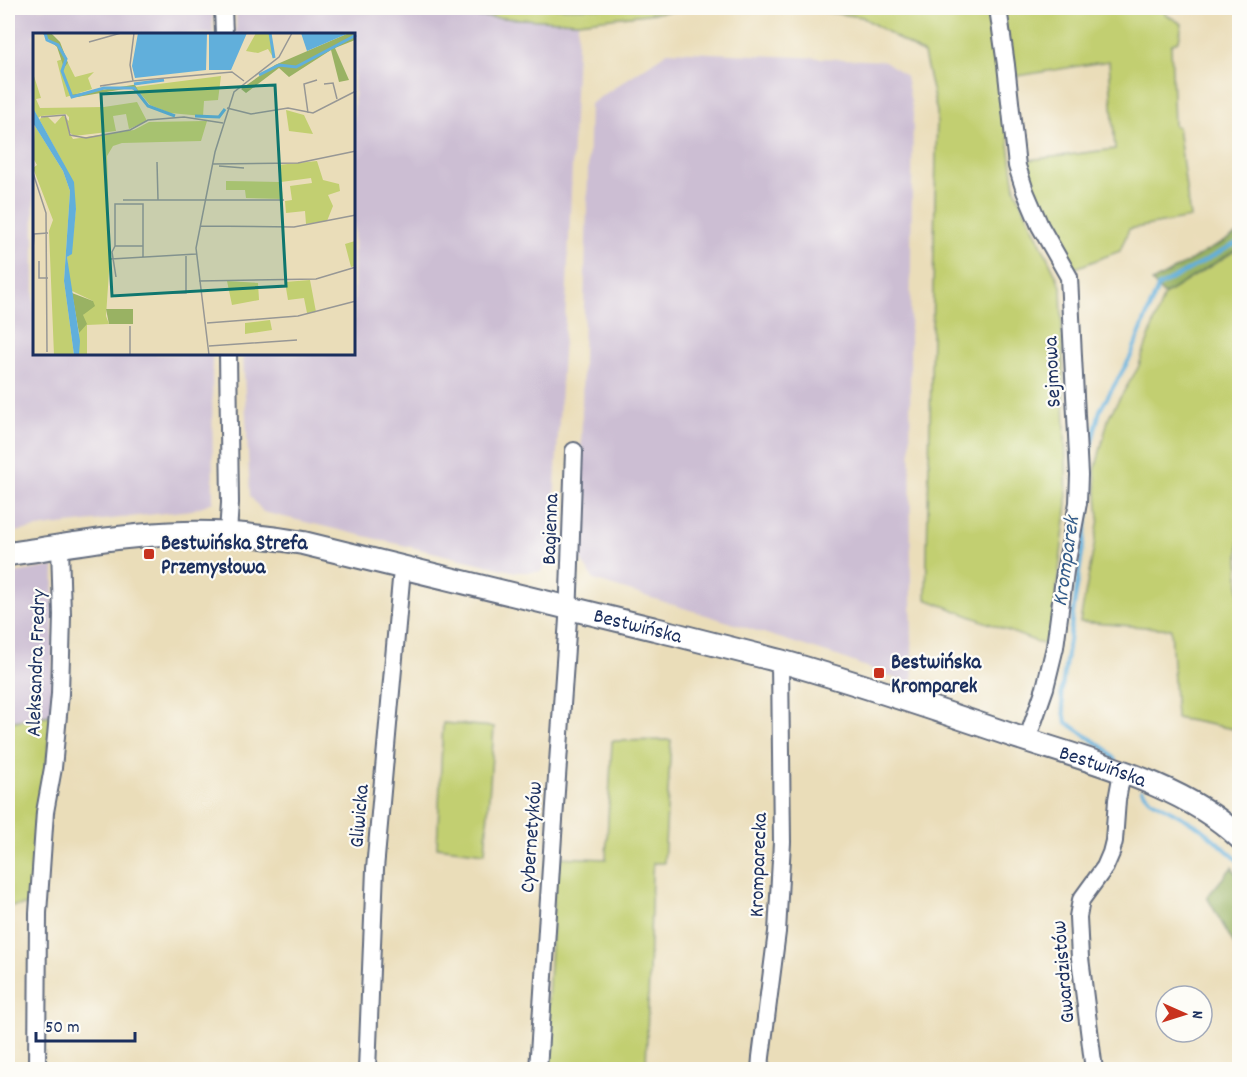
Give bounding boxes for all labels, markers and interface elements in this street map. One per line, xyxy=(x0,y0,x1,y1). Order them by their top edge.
inset map xyxy=(33,33,356,356)
street label: Sejmowa xyxy=(1037,334,1071,408)
street label: Bagienna xyxy=(536,492,568,565)
water label: Kromparek xyxy=(1046,513,1089,608)
place label: Bestwińska Strefa Przemysłowa xyxy=(161,530,308,584)
marker: Bestwińska Strefa Przemysłowa xyxy=(142,547,156,561)
street label: Aleksandra Fredry xyxy=(20,588,56,737)
street label: Bestwińska xyxy=(590,602,686,654)
place label: Bestwińska Kromparek xyxy=(891,649,982,703)
marker: Bestwińska Kromparek xyxy=(872,666,886,680)
street label: Bestwińska xyxy=(1055,739,1151,798)
street label: Cybernetyków xyxy=(514,780,552,894)
street label: Gliwicka xyxy=(343,782,379,849)
street label: Kromparecka xyxy=(743,811,777,918)
street label: Gwardzistów xyxy=(1046,919,1084,1024)
north arrow xyxy=(1154,984,1214,1044)
scale bar xyxy=(36,1005,135,1043)
text: N xyxy=(1185,1010,1208,1019)
text: 50 m xyxy=(45,1016,80,1041)

